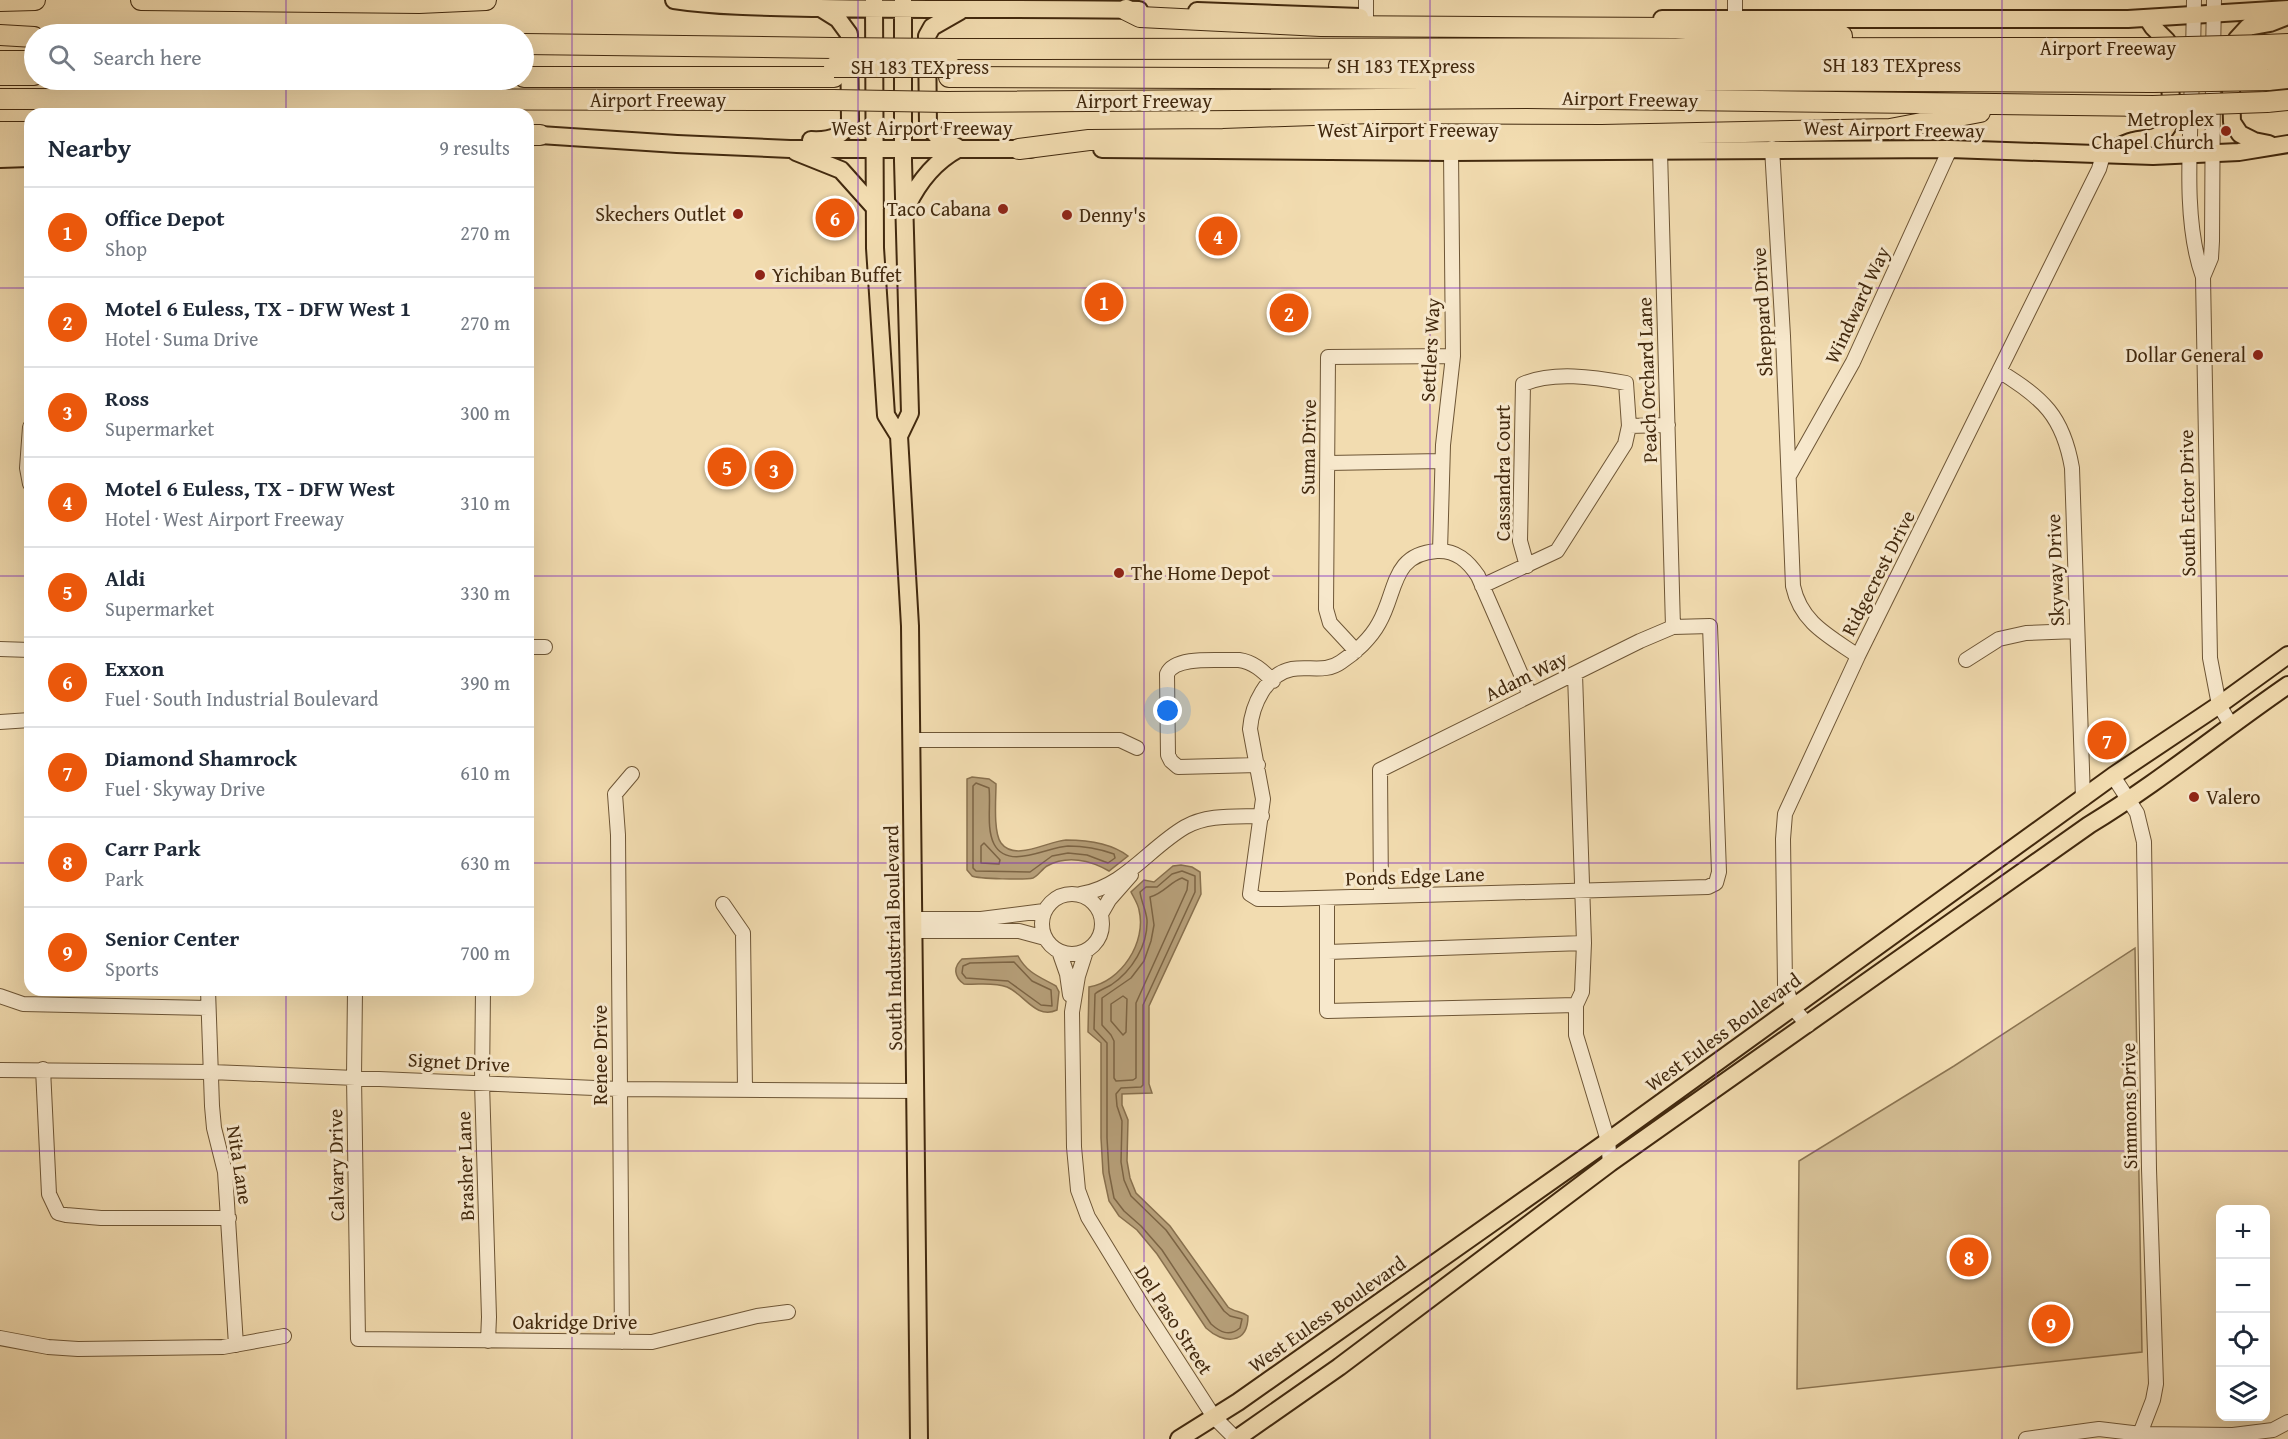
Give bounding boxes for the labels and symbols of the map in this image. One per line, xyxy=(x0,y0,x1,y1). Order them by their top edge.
street label: Airport Freeway xyxy=(2040,33,2176,62)
street label: SH 183 TEXpress xyxy=(1823,50,1961,79)
street label: SH 183 TEXpress xyxy=(1337,51,1475,80)
street label: SH 183 TEXpress xyxy=(851,52,989,81)
street label: Airport Freeway xyxy=(1562,83,1699,114)
street label: Airport Freeway xyxy=(590,85,726,114)
street label: Airport Freeway xyxy=(1076,86,1212,115)
place label: Metroplex Chapel Church xyxy=(2092,104,2215,156)
street label: West Airport Freeway xyxy=(1803,112,1985,145)
street label: West Airport Freeway xyxy=(831,113,1013,142)
street label: West Airport Freeway xyxy=(1317,115,1499,144)
marker: Metroplex Chapel Church xyxy=(2219,124,2233,138)
place label: Taco Cabana xyxy=(887,194,992,223)
pin: 6 xyxy=(816,196,854,240)
place label: Skechers Outlet xyxy=(595,199,726,228)
place label: Denny's xyxy=(1079,200,1146,229)
marker: Taco Cabana xyxy=(996,202,1010,216)
marker: Skechers Outlet xyxy=(731,207,745,221)
marker: Denny's xyxy=(1060,208,1074,222)
pin: 4 xyxy=(1198,214,1238,258)
street label: Windward Way xyxy=(1817,241,1896,368)
street label: Sheppard Drive xyxy=(1744,247,1779,377)
place label: Yichiban Buffet xyxy=(772,260,902,289)
marker: Yichiban Buffet xyxy=(753,268,767,282)
pin: 1 xyxy=(1084,280,1124,324)
pin: 2 xyxy=(1270,290,1308,336)
street label: Settlers Way xyxy=(1412,297,1447,403)
street label: Peach Orchard Lane xyxy=(1629,297,1664,464)
place label: Dollar General xyxy=(2125,340,2246,369)
marker: Dollar General xyxy=(2251,348,2265,362)
street label: Suma Drive xyxy=(1292,399,1323,495)
street label: Cassandra Court xyxy=(1488,405,1517,541)
street label: South Ector Drive xyxy=(2171,429,2202,577)
pin: 5 xyxy=(708,444,746,490)
pin: 3 xyxy=(754,448,794,492)
street label: Ridgecrest Drive xyxy=(1833,505,1922,641)
street label: Skyway Drive xyxy=(2038,513,2071,627)
place label: The Home Depot xyxy=(1131,558,1270,587)
marker: The Home Depot xyxy=(1112,566,1126,580)
street label: Adam Way xyxy=(1480,643,1572,708)
your location xyxy=(1153,696,1182,725)
pin: 7 xyxy=(2088,718,2126,762)
place label: Valero xyxy=(2206,782,2261,811)
marker: Valero xyxy=(2187,790,2201,804)
street label: South Industrial Boulevard xyxy=(876,825,909,1051)
street label: Ponds Edge Lane xyxy=(1345,859,1485,892)
street label: West Euless Boulevard xyxy=(1639,965,1807,1098)
street label: Renee Drive xyxy=(585,1005,614,1105)
street label: Simmons Drive xyxy=(2113,1042,2144,1170)
street label: Signet Drive xyxy=(407,1044,511,1079)
street label: Calvary Drive xyxy=(320,1109,351,1221)
street label: Brasher Lane xyxy=(448,1111,481,1221)
street label: Nita Lane xyxy=(220,1123,261,1206)
pin: 8 xyxy=(1950,1234,1988,1280)
street label: West Euless Boulevard xyxy=(1242,1248,1412,1379)
street label: Del Paso Street xyxy=(1128,1259,1221,1380)
pin: 9 xyxy=(2032,1302,2070,1346)
street label: Oakridge Drive xyxy=(513,1307,637,1336)

